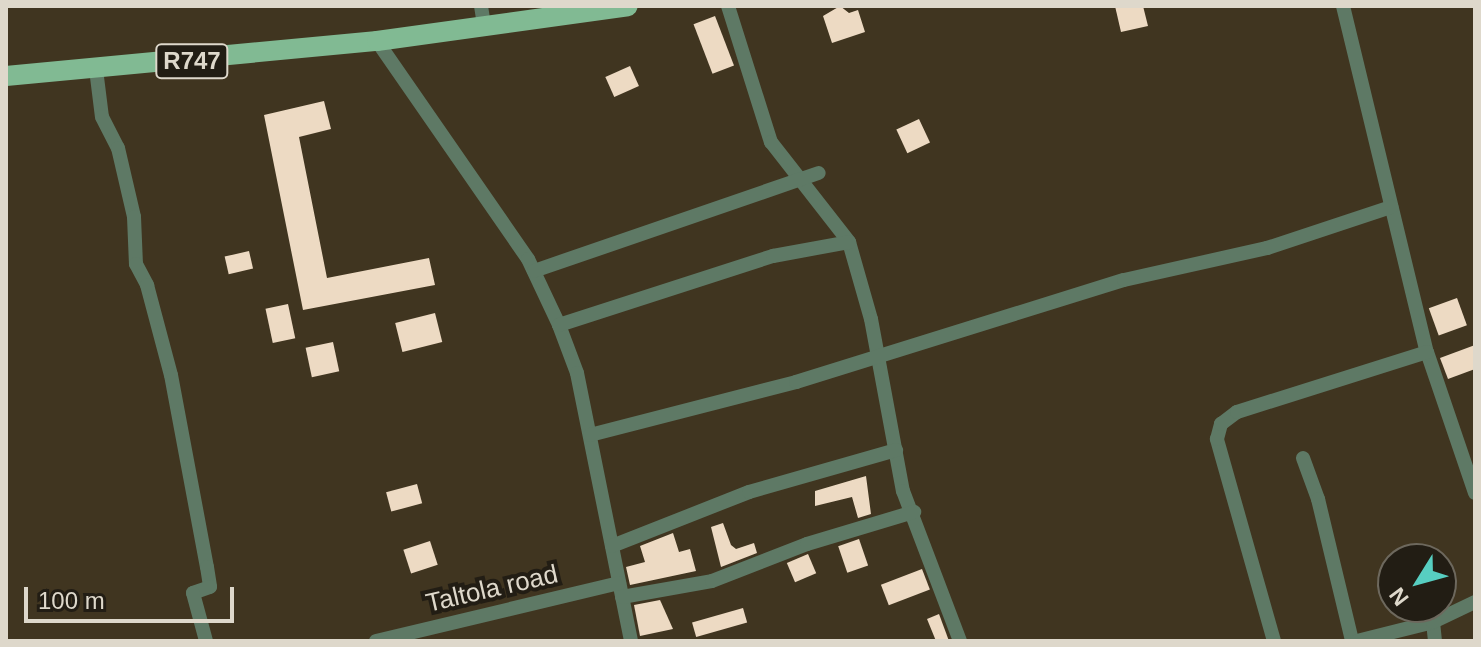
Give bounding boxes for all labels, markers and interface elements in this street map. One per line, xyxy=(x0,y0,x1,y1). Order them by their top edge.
road number: R747 xyxy=(154,41,230,81)
north arrow xyxy=(1377,543,1457,623)
street label: Taltola road xyxy=(423,559,561,619)
scale bar xyxy=(28,571,238,621)
text: N xyxy=(1384,583,1414,610)
text: 100 m xyxy=(38,587,105,614)

